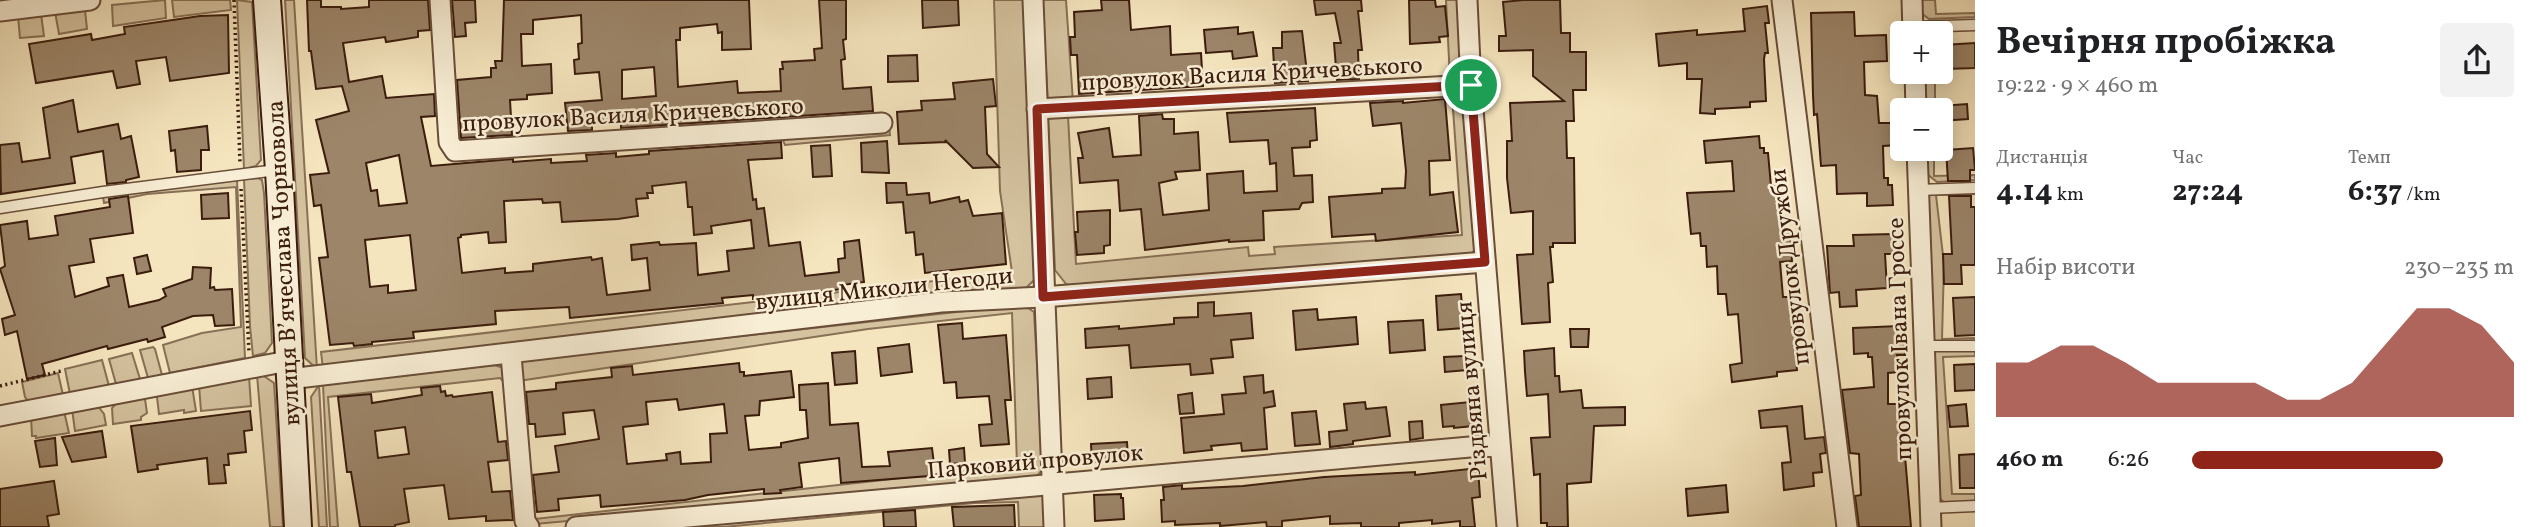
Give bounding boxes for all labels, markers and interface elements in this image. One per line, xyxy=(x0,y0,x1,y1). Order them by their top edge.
text: Вечірня пробіжка xyxy=(1996,17,2336,70)
map controls xyxy=(1890,21,1953,161)
button: + xyxy=(1890,21,1953,84)
button: share xyxy=(2440,23,2514,97)
street label: провулок Василя Кричевського xyxy=(1081,49,1424,101)
pin xyxy=(1441,55,1501,115)
icon: arrive xyxy=(1452,66,1490,104)
text: 19:22 · 9 × 460 m xyxy=(1996,70,2158,102)
street label: провулок Василя Кричевського xyxy=(462,90,805,142)
button: − xyxy=(1890,98,1953,161)
street label: вулиця Вʼячеслава Чорновола xyxy=(259,99,311,427)
text: Дистанція xyxy=(1996,145,2088,171)
text: Час xyxy=(2172,145,2203,171)
text: Темп xyxy=(2348,145,2391,171)
street label: провулок Дружби xyxy=(1762,167,1820,367)
text: 4.14 xyxy=(1996,171,2053,213)
text: 27:24 xyxy=(2172,171,2243,213)
text: 6:37 xyxy=(2348,171,2403,213)
text: km xyxy=(2053,182,2084,208)
text: /km xyxy=(2403,182,2441,208)
street label: провулок Івана Гроссе xyxy=(1880,217,1922,461)
text: Набір висоти xyxy=(1996,252,2135,284)
text: 230–235 m xyxy=(2404,252,2514,284)
street label: вулиця Миколи Негоди xyxy=(754,260,1015,320)
street label: Різдвяна вулиця xyxy=(1448,300,1498,482)
street label: Парковий провулок xyxy=(926,437,1145,489)
text: 460 m xyxy=(1996,444,2063,476)
text: 6:26 xyxy=(2108,444,2149,476)

